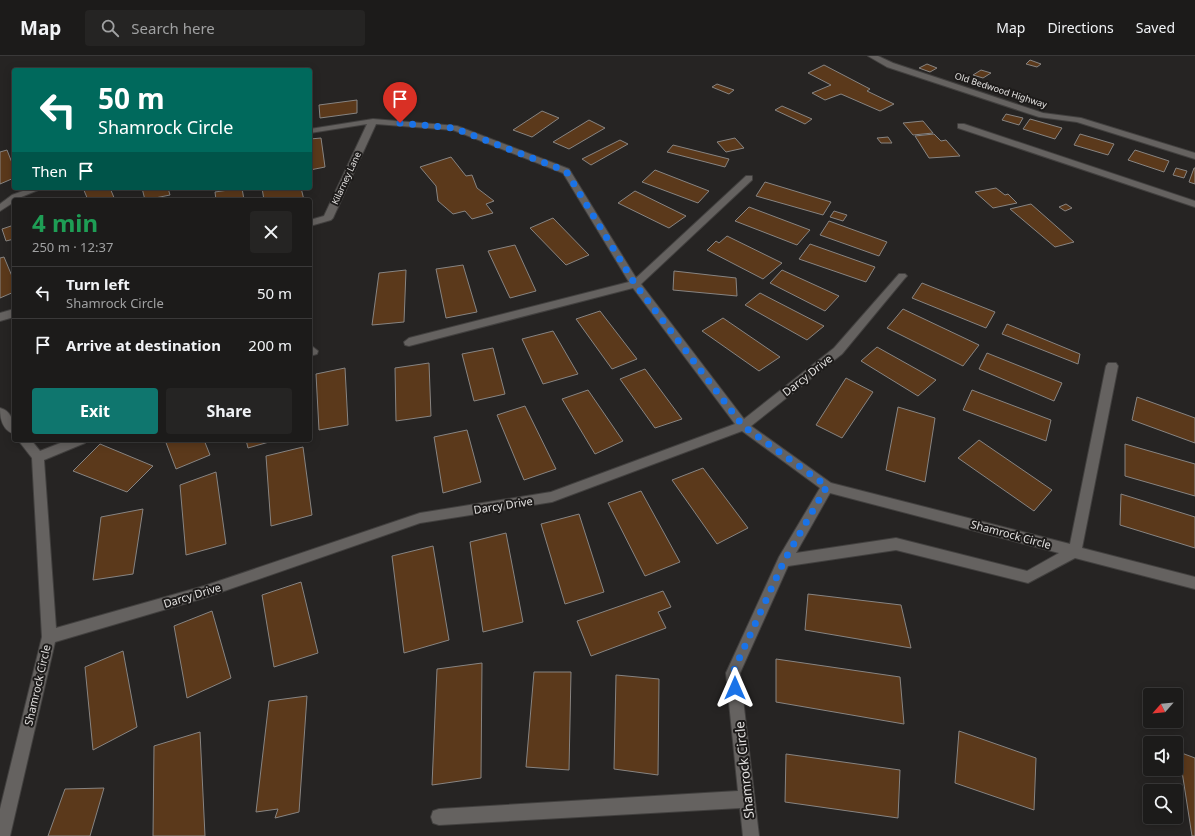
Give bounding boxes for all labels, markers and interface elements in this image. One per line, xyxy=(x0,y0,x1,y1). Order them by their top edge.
search box xyxy=(85,10,365,46)
text: Map xyxy=(20,15,61,41)
icon: search xyxy=(99,17,121,39)
text: Search here xyxy=(131,18,215,38)
text: Map xyxy=(996,18,1025,37)
text: Directions xyxy=(1047,18,1114,37)
text: Saved xyxy=(1136,18,1175,37)
street label: Old Bedwood Highway xyxy=(953,69,1049,111)
text: 50 m xyxy=(98,79,165,117)
pin xyxy=(383,82,417,123)
icon: left xyxy=(32,84,84,136)
icon: arrive xyxy=(389,88,411,110)
text: Shamrock Circle xyxy=(98,115,233,139)
street label: Kilarney Lane xyxy=(328,150,364,206)
icon: arrive xyxy=(75,160,97,182)
text: Then xyxy=(32,161,67,181)
text: 4 min xyxy=(32,206,98,239)
button: close xyxy=(250,211,292,253)
text: 250 m · 12:37 xyxy=(32,238,113,256)
text: Turn left xyxy=(66,274,130,294)
icon: left xyxy=(32,282,54,304)
text: 50 m xyxy=(257,283,292,303)
text: Shamrock Circle xyxy=(66,294,164,312)
icon: arrive xyxy=(32,334,54,356)
text: Arrive at destination xyxy=(66,335,221,355)
text: 200 m xyxy=(248,335,292,355)
street label: Darcy Drive xyxy=(779,351,835,399)
button: Exit xyxy=(32,388,158,434)
button: Share xyxy=(166,388,292,434)
street label: Darcy Drive xyxy=(472,493,534,517)
street label: Shamrock Circle xyxy=(969,516,1053,552)
street label: Darcy Drive xyxy=(161,579,223,611)
street label: Shamrock Circle xyxy=(20,643,54,727)
position arrow xyxy=(714,667,756,709)
north arrow xyxy=(1143,688,1183,728)
map controls xyxy=(1143,688,1183,824)
street label: Shamrock Circle xyxy=(730,720,758,820)
button: sound xyxy=(1143,736,1183,776)
button: search xyxy=(1143,784,1183,824)

